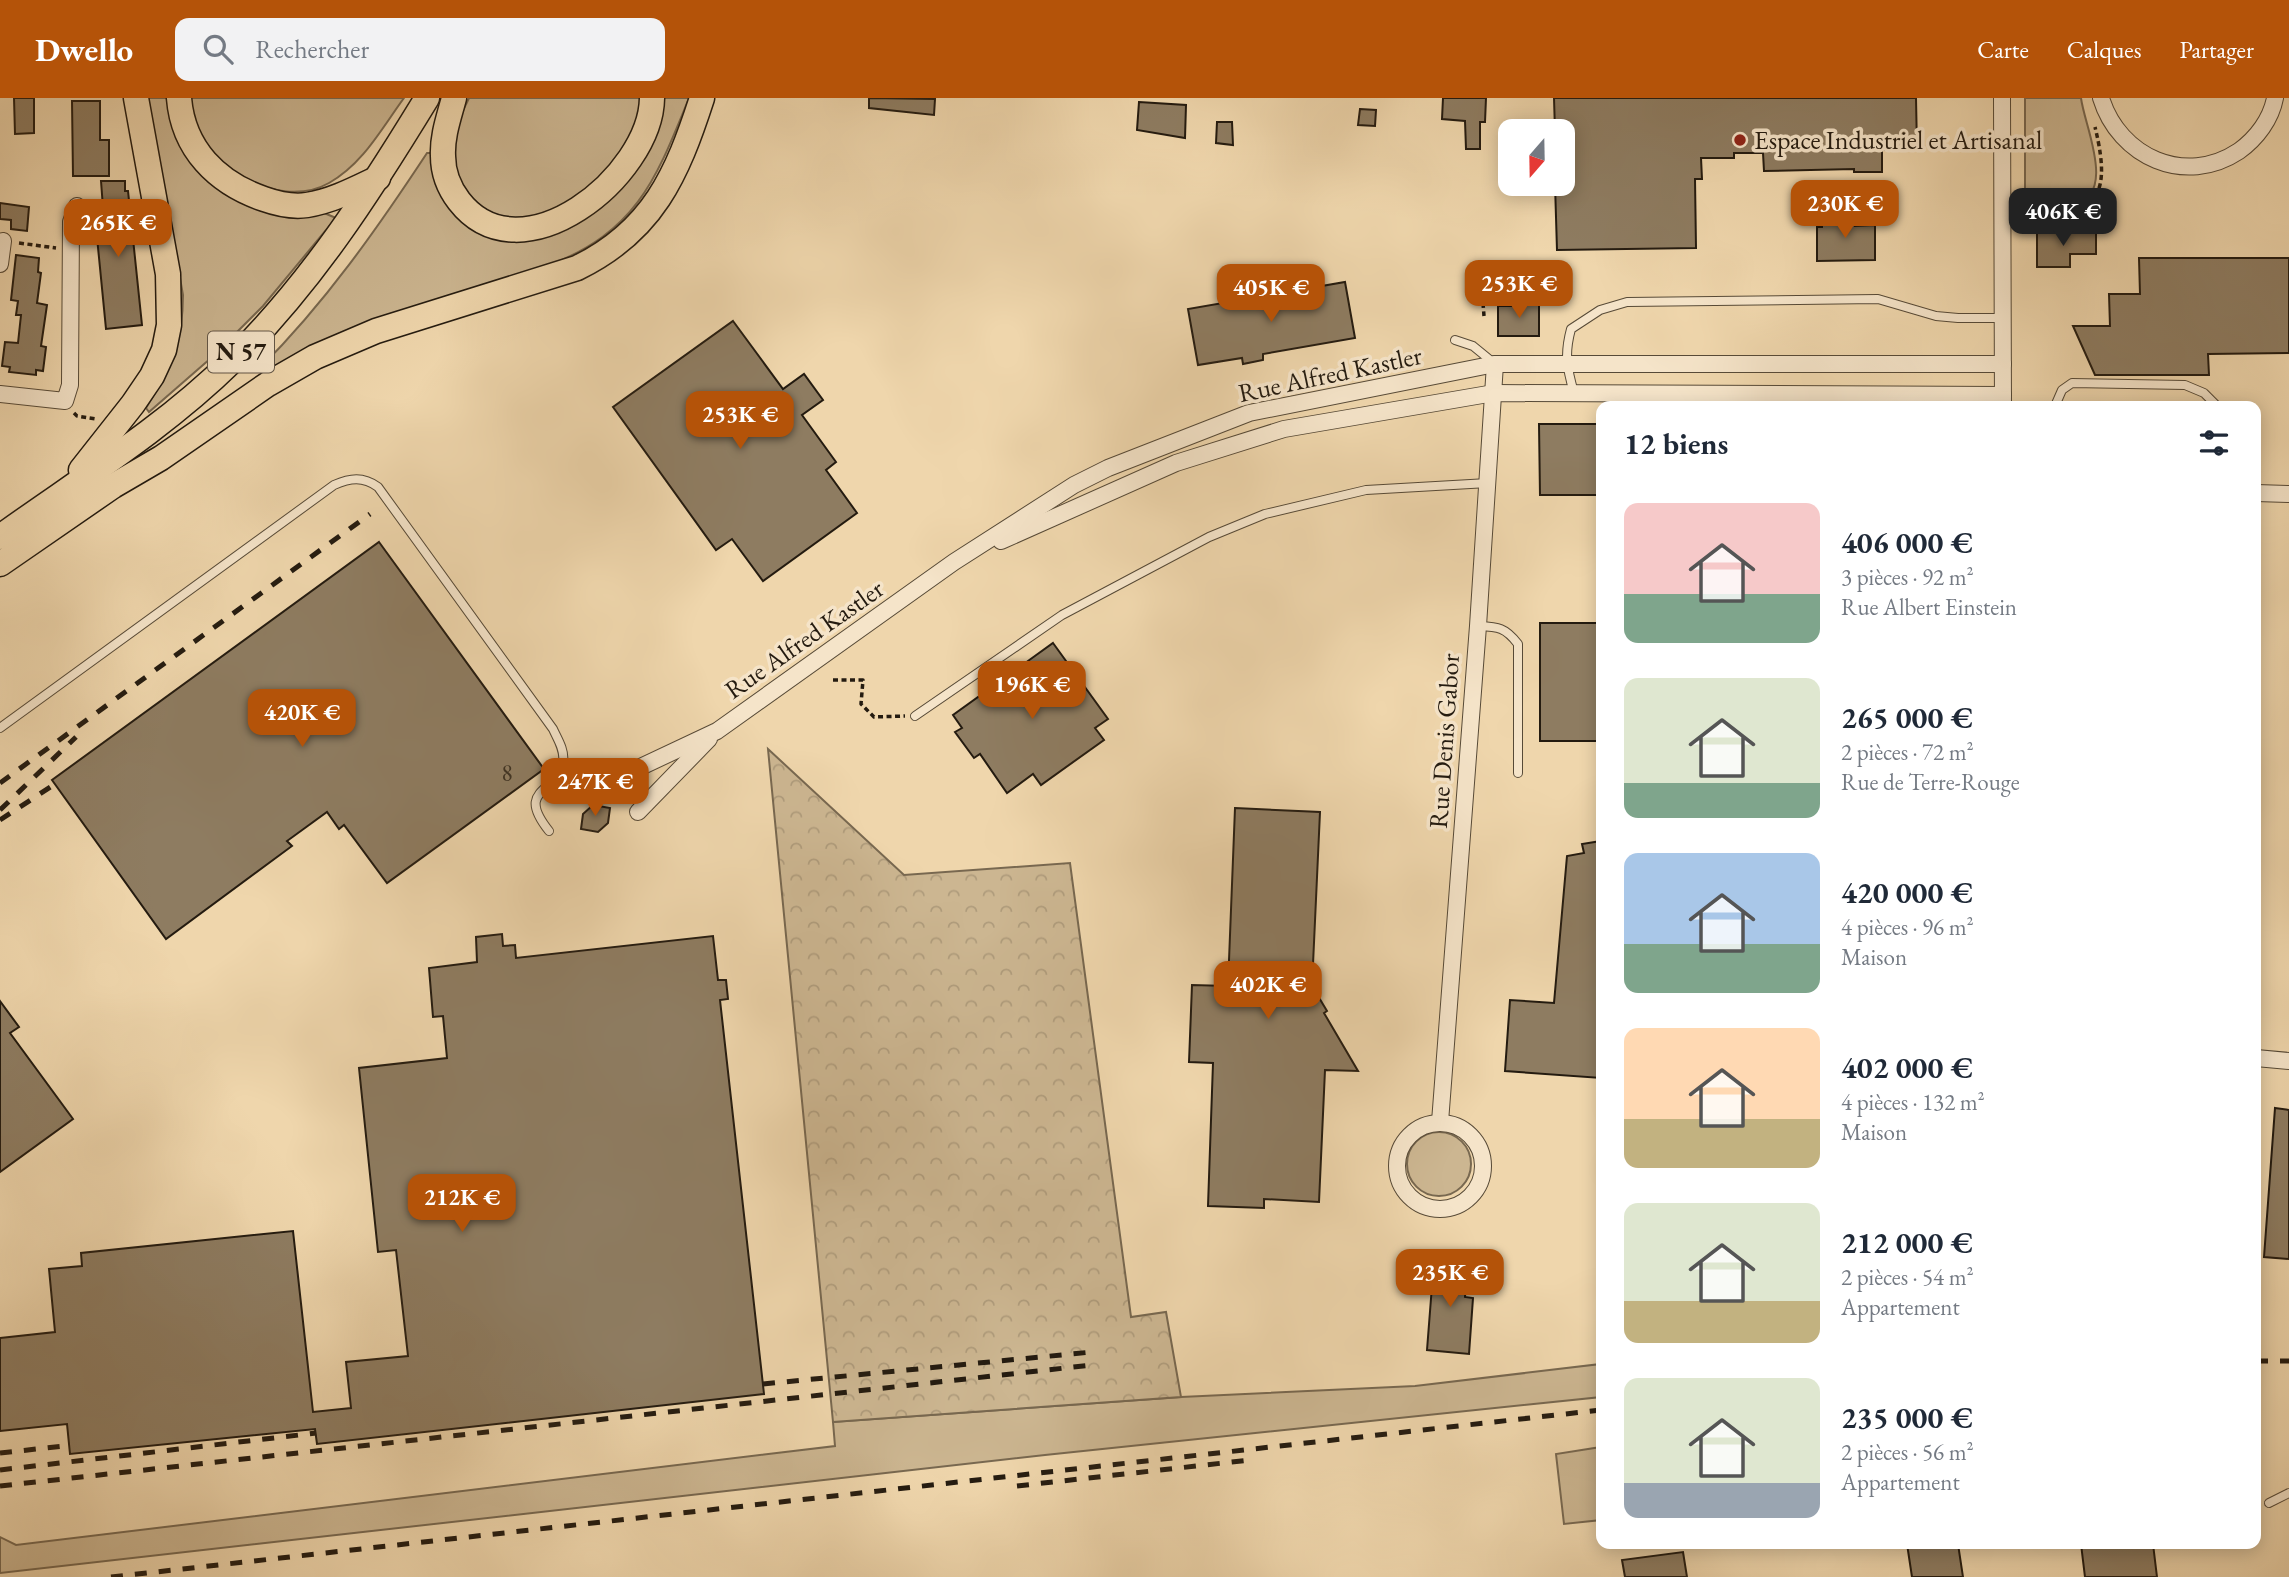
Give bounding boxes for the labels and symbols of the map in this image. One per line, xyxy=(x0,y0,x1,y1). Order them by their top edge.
north arrow xyxy=(1498,119,1575,196)
place label: Espace Industriel et Artisanal xyxy=(1754,123,2042,157)
marker: Espace Industriel et Artisanal xyxy=(1732,132,1748,148)
pin: 230K € xyxy=(1788,180,1902,240)
pin: 406K € xyxy=(2006,188,2120,248)
pin: 265K € xyxy=(61,200,175,259)
pin: 253K € xyxy=(1462,260,1576,320)
pin: 405K € xyxy=(1214,264,1328,324)
road number: N 57 xyxy=(208,331,274,372)
street label: Rue Alfred Kastler xyxy=(1235,338,1425,410)
pin: 253K € xyxy=(683,392,797,451)
street label: Rue Alfred Kastler xyxy=(718,571,890,706)
street label: Rue Denis Gabor xyxy=(1421,652,1467,830)
pin: 196K € xyxy=(975,662,1089,721)
pin: 420K € xyxy=(245,690,359,749)
house number: 8 xyxy=(501,758,513,788)
pin: 247K € xyxy=(538,758,652,818)
pin: 402K € xyxy=(1211,962,1325,1021)
pin: 212K € xyxy=(405,1174,519,1234)
pin: 235K € xyxy=(1393,1250,1507,1309)

